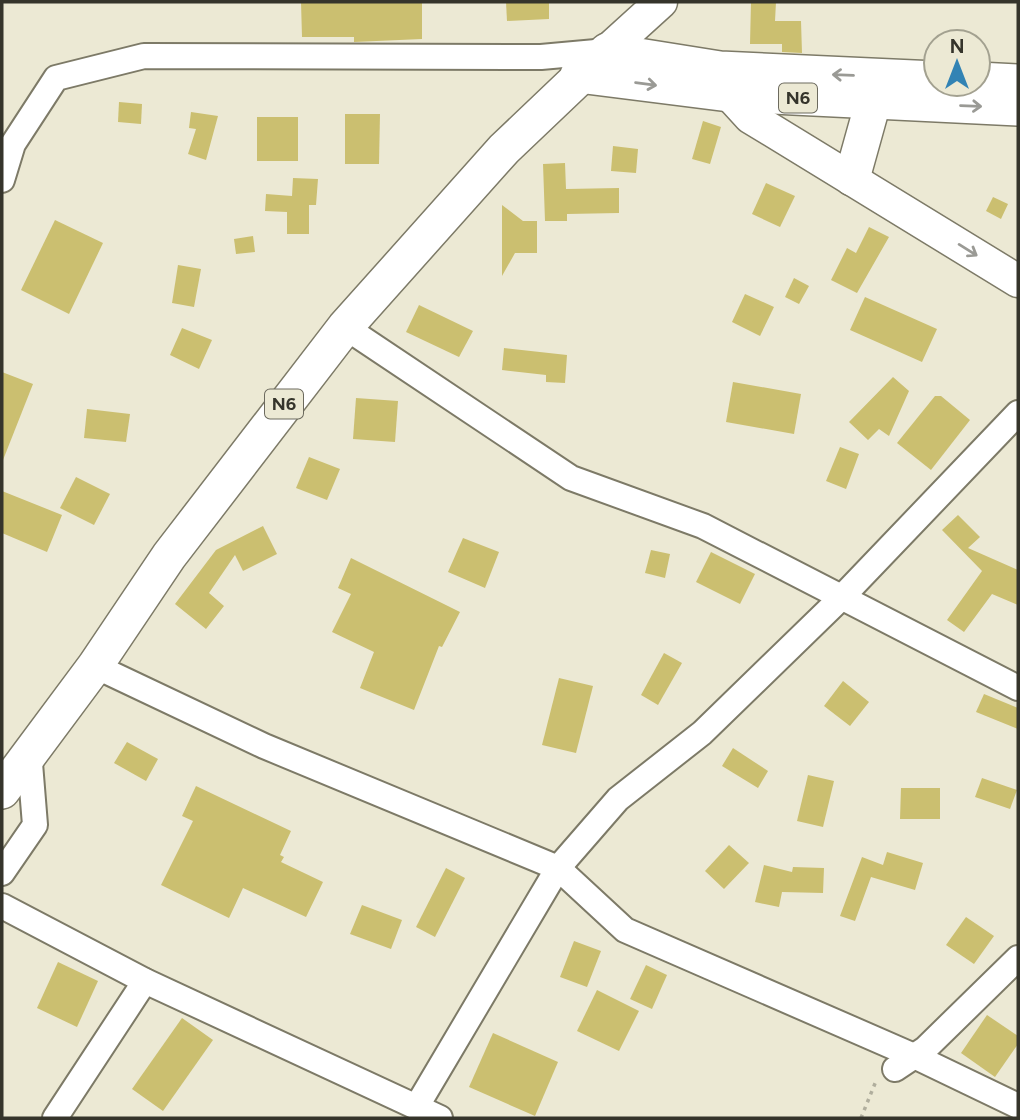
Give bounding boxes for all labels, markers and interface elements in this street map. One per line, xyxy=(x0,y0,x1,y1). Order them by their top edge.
north arrow xyxy=(922,28,992,98)
text: N xyxy=(950,35,964,58)
one-way arrow xyxy=(832,68,855,81)
one-way arrow xyxy=(634,77,657,90)
road number: N6 xyxy=(779,84,817,113)
one-way arrow xyxy=(959,99,982,112)
one-way arrow xyxy=(957,243,977,257)
road number: N6 xyxy=(265,390,303,418)

